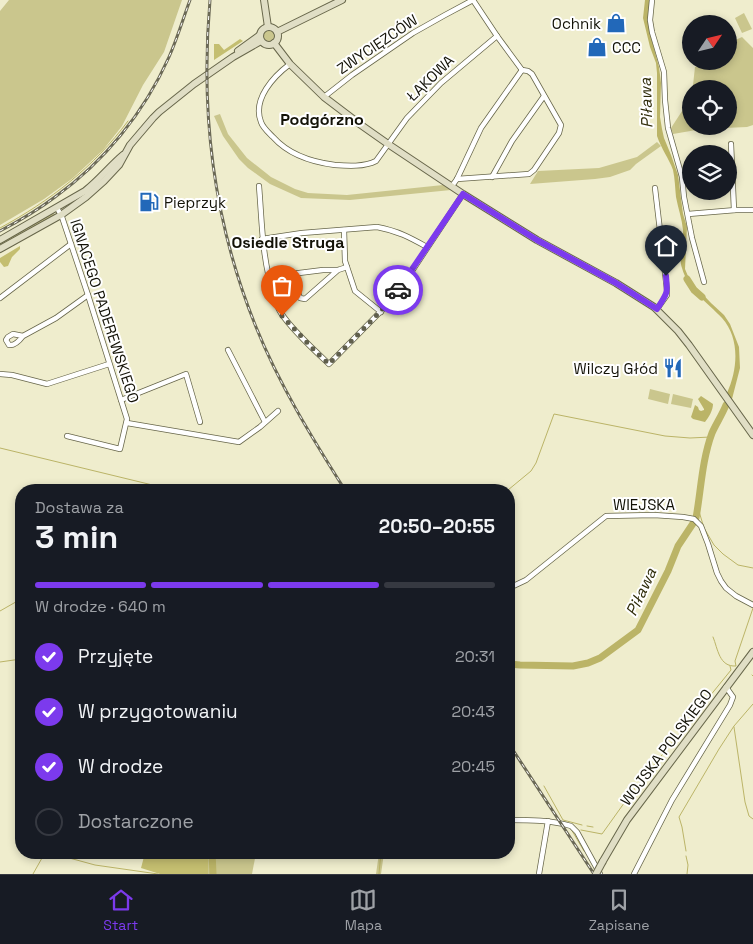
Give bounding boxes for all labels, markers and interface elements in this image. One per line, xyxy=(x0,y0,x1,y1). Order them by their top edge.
street label: ZWYCIĘZCÓW xyxy=(333,10,421,78)
shop icon: Ochnik xyxy=(605,12,627,34)
place label: Ochnik xyxy=(552,14,601,33)
north arrow xyxy=(682,15,738,70)
map controls xyxy=(682,15,737,200)
shop icon: CCC xyxy=(586,36,608,58)
place label: CCC xyxy=(612,38,641,57)
street label: ŁĄKOWA xyxy=(402,50,458,105)
water label: Piława xyxy=(635,77,657,129)
button: locate xyxy=(682,80,737,135)
district label: Podgórzno xyxy=(280,109,364,130)
button: layers xyxy=(682,145,737,200)
fuel station icon: Pieprzyk xyxy=(138,191,160,213)
place label: Pieprzyk xyxy=(164,193,226,212)
street label: IGNACEGO PADEREWSKIEGO xyxy=(66,217,144,405)
pin xyxy=(645,225,687,276)
district label: Osiedle Struga xyxy=(231,232,345,253)
icon: home xyxy=(652,232,680,260)
pin xyxy=(261,265,303,316)
courier xyxy=(373,265,423,315)
icon: bag xyxy=(268,272,296,300)
icon: car xyxy=(384,276,412,304)
restaurant icon: Wilczy Głód xyxy=(662,357,684,379)
place label: Wilczy Głód xyxy=(574,359,658,378)
street label: WIEJSKA xyxy=(613,495,676,514)
text: Dostawa za xyxy=(35,497,124,518)
text: 20:50–20:55 xyxy=(379,514,495,539)
text: 3 min xyxy=(35,517,118,557)
water label: Piława xyxy=(621,564,661,619)
text: W drodze · 640 m xyxy=(35,596,166,617)
icon: check xyxy=(35,643,63,671)
text: Przyjęte xyxy=(78,644,153,669)
text: 20:31 xyxy=(455,646,495,667)
street label: WOJSKA POLSKIEGO xyxy=(616,685,716,809)
icon: check xyxy=(35,698,63,726)
text: W przygotowaniu xyxy=(78,699,238,724)
text: 20:43 xyxy=(451,701,495,722)
icon: check xyxy=(35,753,63,781)
text: W drodze xyxy=(78,754,163,779)
text: 20:45 xyxy=(451,756,495,777)
text: Dostarczone xyxy=(78,809,194,834)
tab: Start xyxy=(103,886,138,934)
tab: Mapa xyxy=(345,886,382,934)
tab: Zapisane xyxy=(589,886,650,934)

